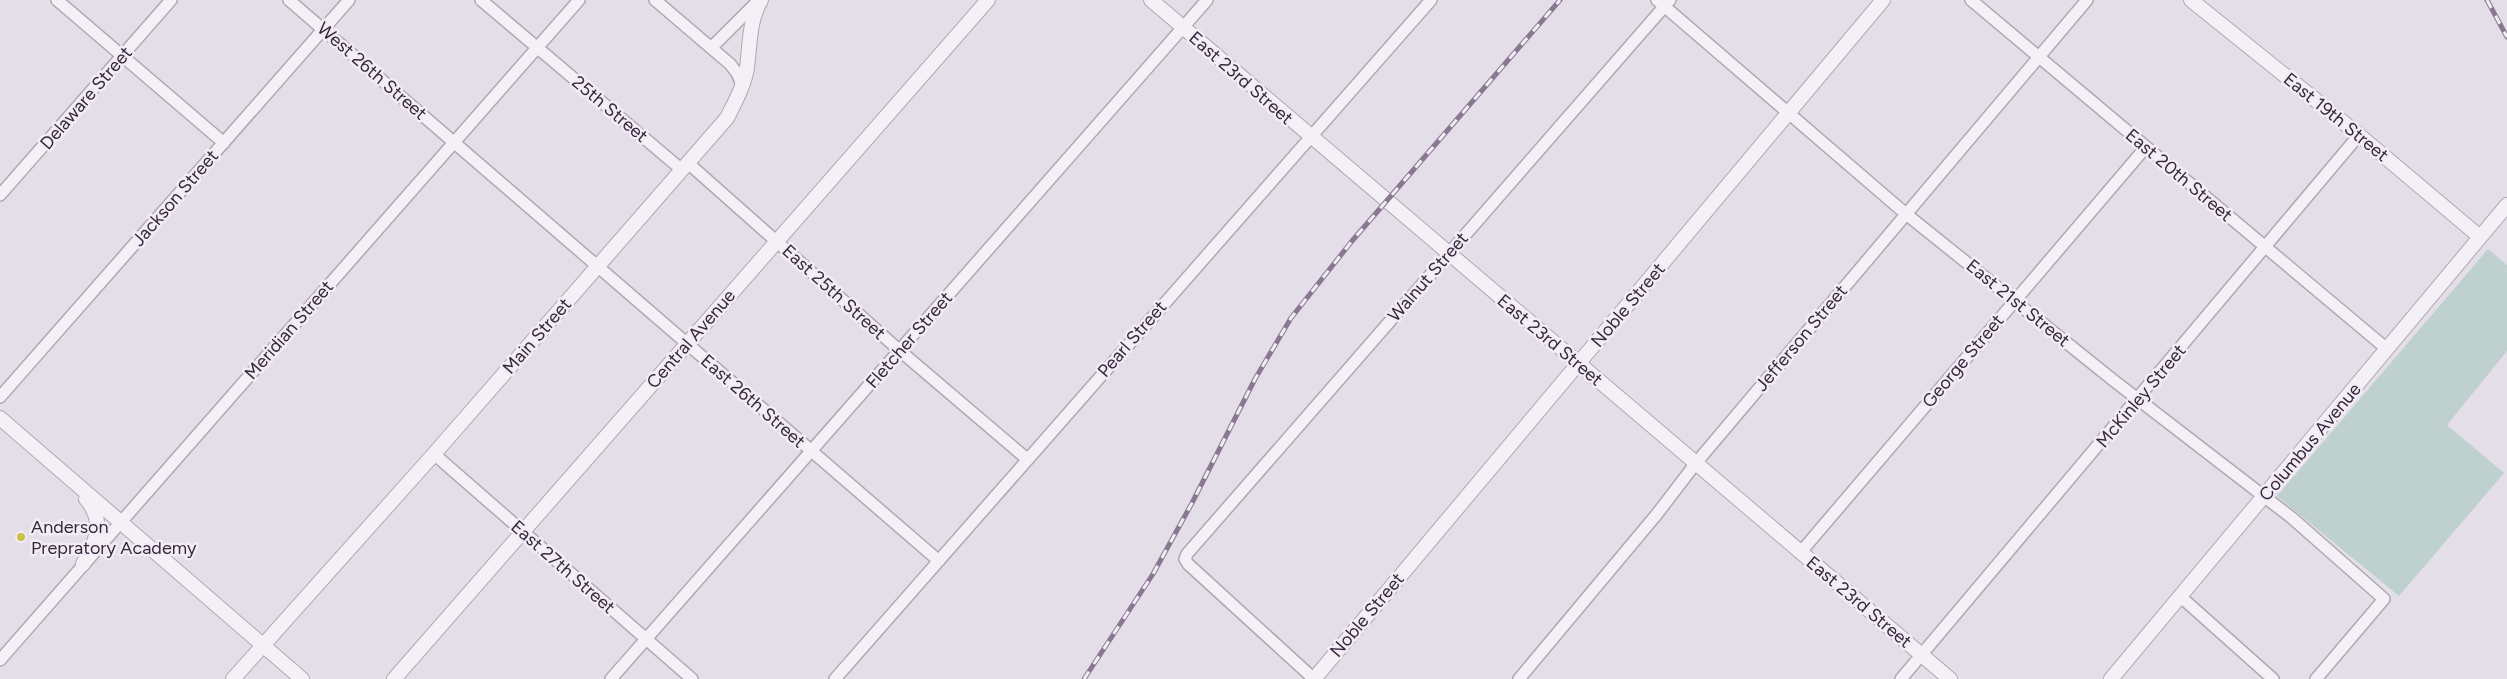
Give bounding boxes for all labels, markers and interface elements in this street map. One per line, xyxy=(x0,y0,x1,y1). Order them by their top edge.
street label: West 26th Street xyxy=(313,17,431,125)
street label: East 23rd Street xyxy=(1184,27,1298,129)
street label: Delaware Street xyxy=(35,42,137,154)
street label: East 19th Street xyxy=(2279,68,2393,166)
street label: 25th Street xyxy=(568,71,652,147)
street label: East 20th Street xyxy=(2121,124,2237,226)
street label: Jackson Street xyxy=(127,145,223,251)
street label: Walnut Street xyxy=(1383,228,1473,326)
street label: East 25th Street xyxy=(778,240,890,344)
street label: East 21st Street xyxy=(1962,254,2074,352)
street label: Noble Street xyxy=(1586,258,1670,352)
street label: Meridian Street xyxy=(240,276,338,384)
street label: Jefferson Street xyxy=(1750,280,1852,396)
street label: Central Avenue xyxy=(642,285,740,393)
street label: Fletcher Street xyxy=(861,287,957,393)
street label: East 23rd Street xyxy=(1493,290,1607,391)
street label: Main Street xyxy=(498,293,576,378)
street label: Pearl Street xyxy=(1093,296,1171,382)
street label: George Street xyxy=(1918,310,2009,412)
street label: McKinley Street xyxy=(2091,340,2191,452)
street label: East 26th Street xyxy=(696,350,810,453)
street label: Columbus Avenue xyxy=(2254,378,2366,505)
place label: Anderson Prepratory Academy xyxy=(31,516,197,559)
street label: East 27th Street xyxy=(506,516,620,618)
marker: Anderson Prepratory Academy xyxy=(15,531,27,543)
street label: East 23rd Street xyxy=(1802,552,1916,653)
street label: Noble Street xyxy=(1325,568,1409,662)

